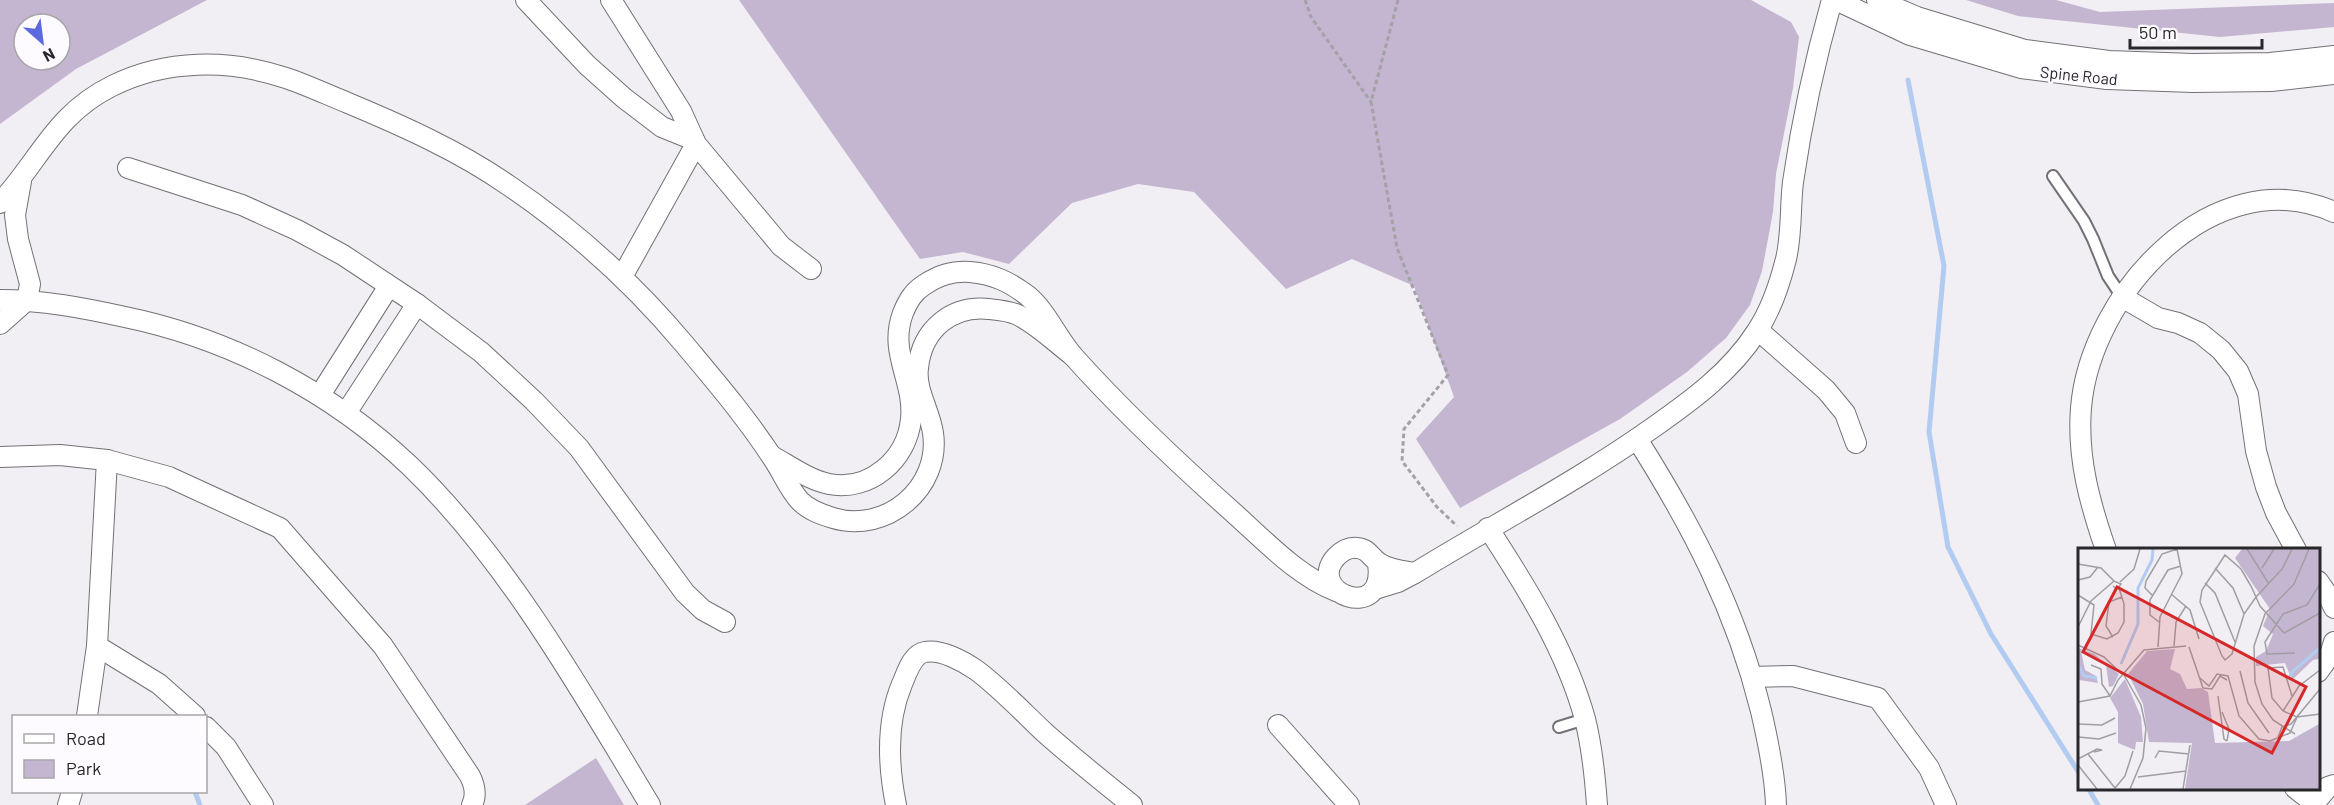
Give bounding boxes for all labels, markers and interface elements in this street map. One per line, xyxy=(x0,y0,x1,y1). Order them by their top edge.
north arrow xyxy=(12,12,72,72)
scale bar xyxy=(2130,12,2262,50)
text: 50 m xyxy=(2139,21,2177,43)
text: N xyxy=(40,45,58,67)
street label: Spine Road xyxy=(2039,61,2119,89)
inset map xyxy=(2078,548,2319,790)
legend xyxy=(12,715,207,793)
text: Road xyxy=(66,727,106,749)
text: Park xyxy=(66,757,101,779)

